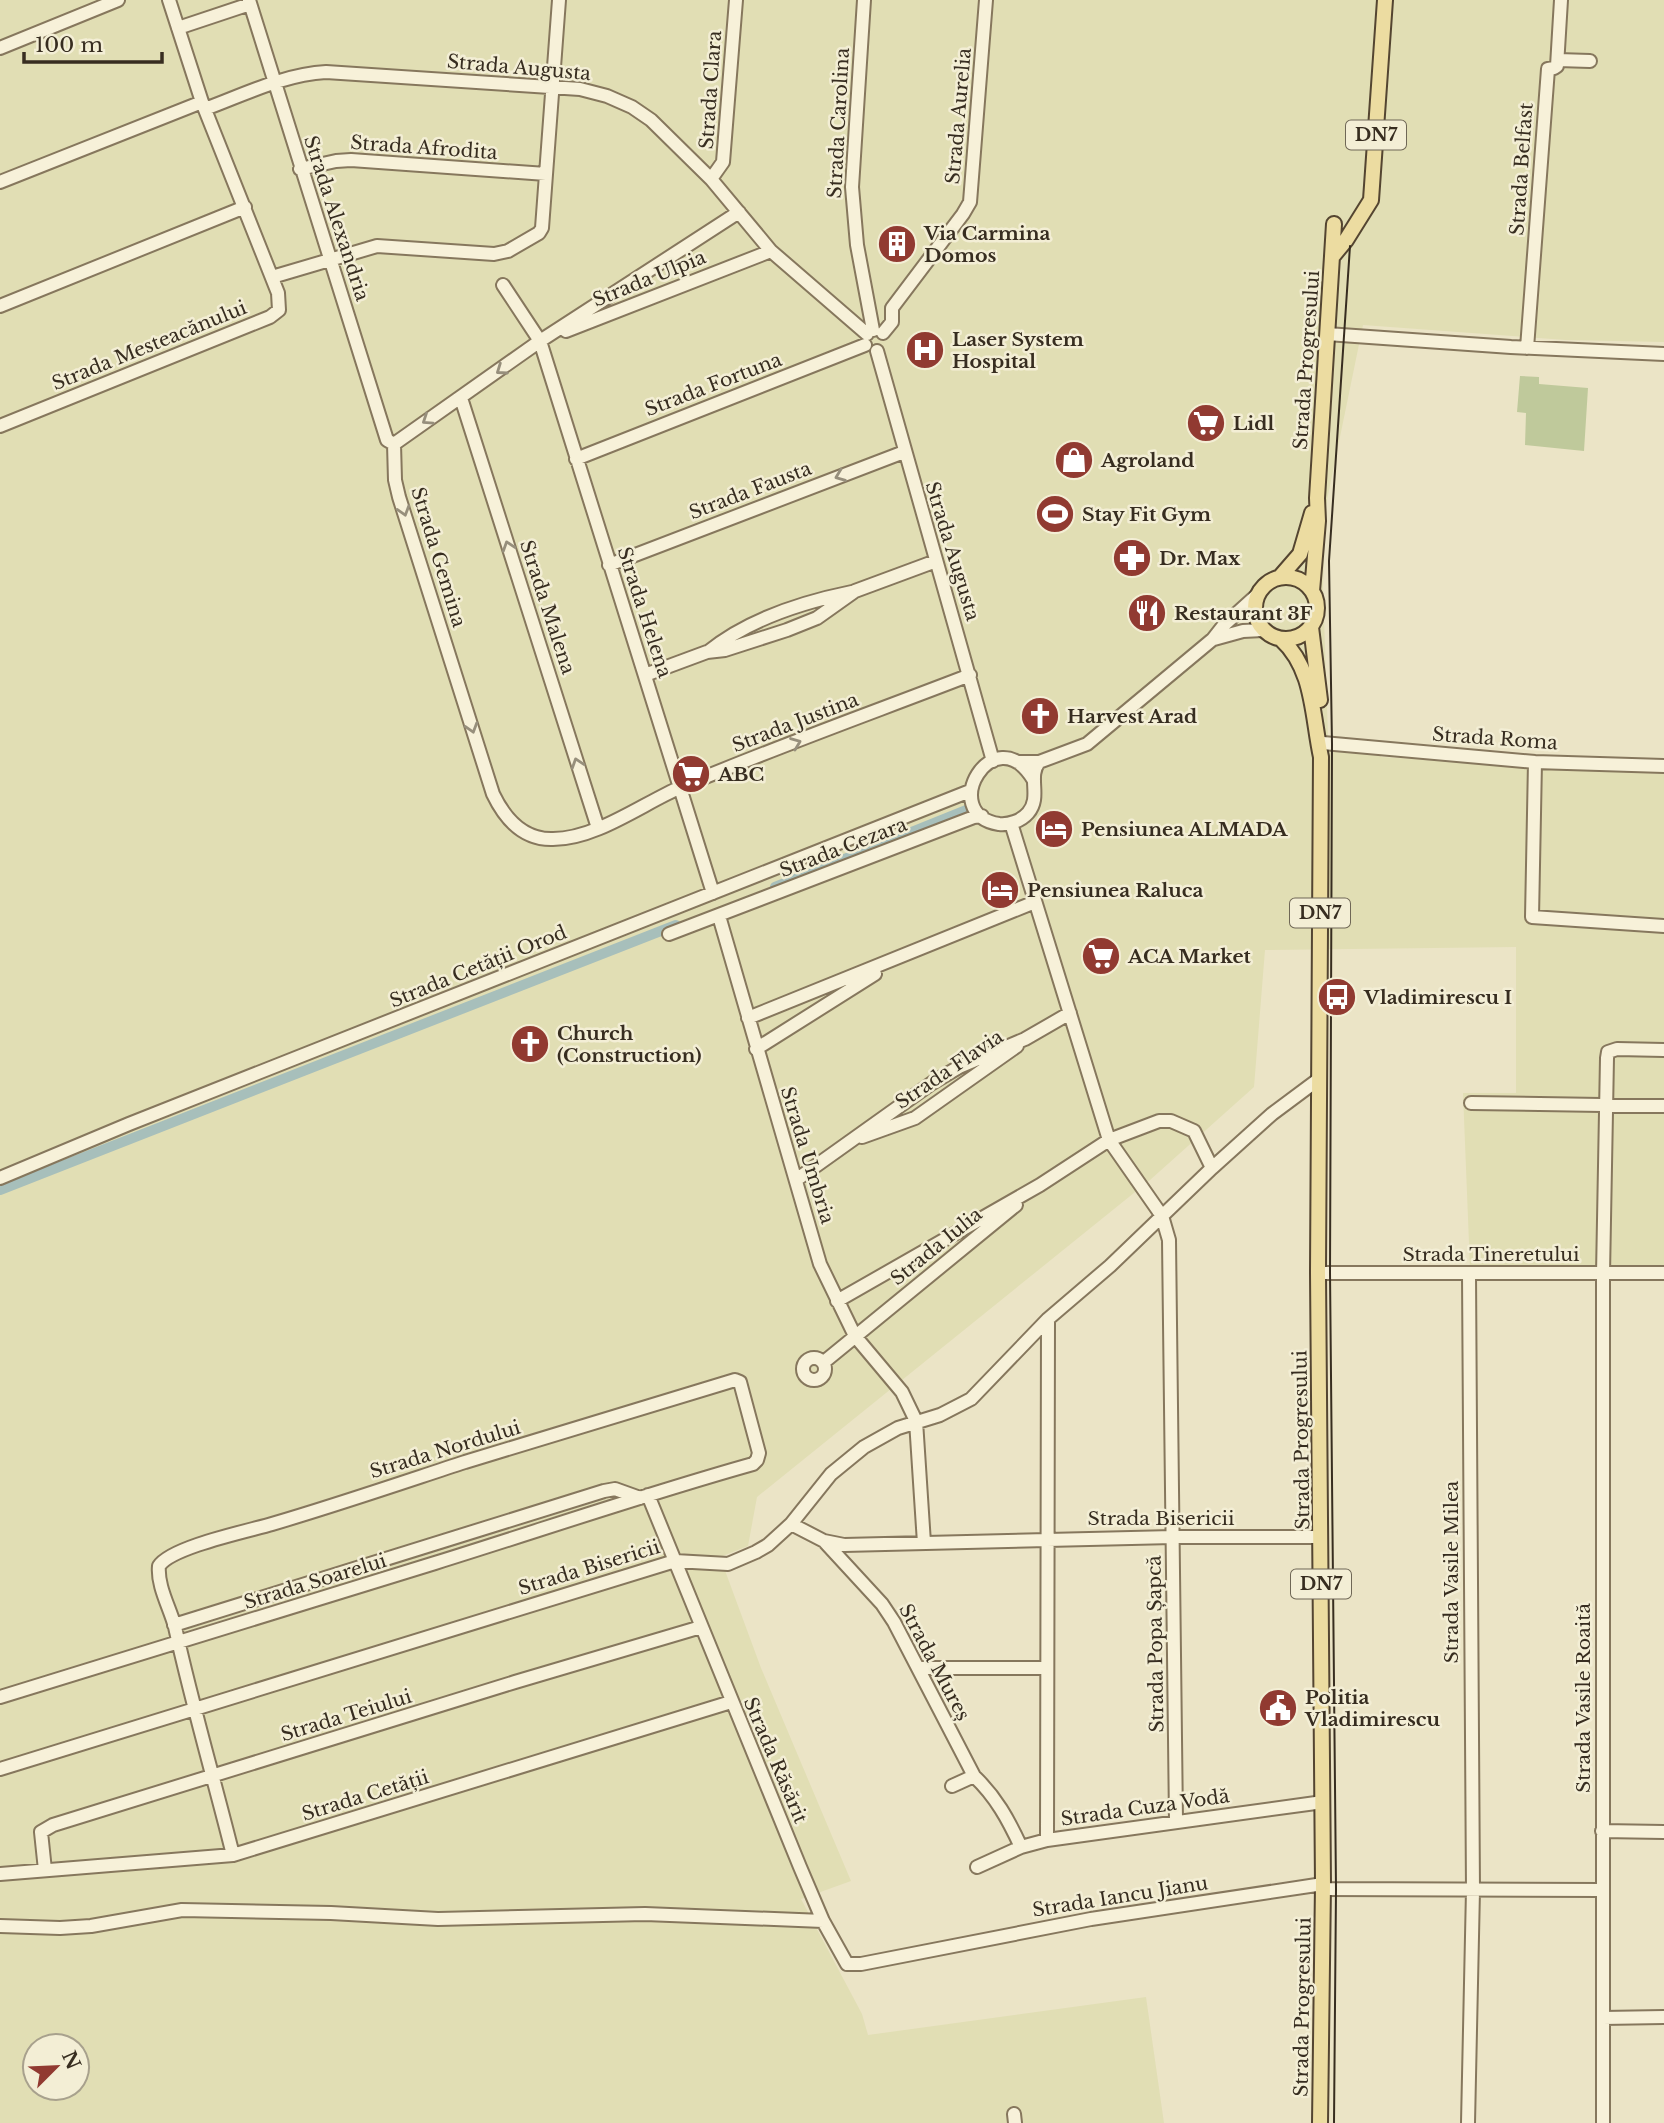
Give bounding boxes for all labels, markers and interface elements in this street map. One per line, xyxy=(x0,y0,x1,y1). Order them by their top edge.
scale bar xyxy=(24,21,163,65)
street label: Strada Clara xyxy=(695,29,726,150)
text: 100 m xyxy=(35,32,103,58)
street label: Strada Aurelia xyxy=(941,46,976,185)
street label: Strada Carolina xyxy=(823,47,854,199)
street label: Strada Augusta xyxy=(446,50,592,85)
street label: Strada Belfast xyxy=(1505,101,1538,236)
road number: DN7 xyxy=(1346,120,1406,150)
street label: Strada Afrodita xyxy=(350,131,499,164)
street label: Strada Alexandria xyxy=(299,133,374,304)
place label: Via Carmina Domos xyxy=(923,222,1051,267)
building icon: Via Carmina Domos xyxy=(876,223,918,265)
street label: Strada Ulpia xyxy=(589,245,710,312)
street label: Strada Progresului xyxy=(1289,269,1324,450)
street label: Strada Mesteacănului xyxy=(49,296,250,395)
place label: Laser System Hospital xyxy=(952,328,1084,373)
hospital icon: Laser System Hospital xyxy=(904,329,946,371)
street label: Strada Fortuna xyxy=(642,348,785,421)
one-way arrow xyxy=(496,362,509,374)
supermarket icon: Lidl xyxy=(1185,402,1227,444)
one-way arrow xyxy=(422,412,435,424)
place label: Lidl xyxy=(1233,412,1274,435)
shop icon: Agroland xyxy=(1053,439,1095,481)
place label: Agroland xyxy=(1100,449,1195,472)
street label: Strada Fausta xyxy=(686,456,815,524)
one-way arrow xyxy=(834,468,846,482)
street label: Strada Augusta xyxy=(920,479,985,624)
street label: Strada Gemina xyxy=(406,484,471,630)
sports icon: Stay Fit Gym xyxy=(1034,493,1076,535)
place label: Stay Fit Gym xyxy=(1082,503,1211,526)
one-way arrow xyxy=(395,505,410,517)
street label: Strada Malena xyxy=(515,537,580,677)
pharmacy icon: Dr. Max xyxy=(1111,537,1153,579)
one-way arrow xyxy=(502,540,516,553)
street label: Strada Helena xyxy=(613,544,677,681)
place label: Dr. Max xyxy=(1159,547,1241,570)
restaurant icon: Restaurant 3F xyxy=(1126,592,1168,634)
place label: Restaurant 3F xyxy=(1174,602,1313,625)
street label: Strada Justina xyxy=(729,688,862,757)
church icon: Harvest Arad xyxy=(1019,695,1061,737)
place label: Harvest Arad xyxy=(1067,705,1197,728)
one-way arrow xyxy=(463,722,478,734)
street label: Strada Roma xyxy=(1431,723,1559,754)
one-way arrow xyxy=(789,737,801,751)
supermarket icon: ABC xyxy=(670,753,712,795)
one-way arrow xyxy=(571,757,586,769)
place label: ABC xyxy=(717,763,764,786)
hotel icon: Pensiunea ALMADA xyxy=(1033,808,1075,850)
street label: Strada Cezara xyxy=(776,812,910,882)
place label: Pensiunea ALMADA xyxy=(1081,818,1288,841)
hotel icon: Pensiunea Raluca xyxy=(979,869,1021,911)
place label: Pensiunea Raluca xyxy=(1027,879,1203,902)
road number: DN7 xyxy=(1290,898,1350,928)
street label: Strada Cetății Orod xyxy=(386,920,570,1013)
supermarket icon: ACA Market xyxy=(1080,935,1122,977)
place label: ACA Market xyxy=(1127,945,1252,968)
bus stop icon: Vladimirescu I xyxy=(1316,976,1358,1018)
place label: Vladimirescu I xyxy=(1363,986,1512,1009)
place label: Church (Construction) xyxy=(557,1022,701,1067)
church icon: Church (Construction) xyxy=(509,1023,551,1065)
street label: Strada Flavia xyxy=(891,1025,1008,1114)
street label: Strada Umbria xyxy=(776,1084,839,1227)
street label: Strada Iulia xyxy=(886,1202,987,1290)
street label: Strada Tineretului xyxy=(1402,1243,1580,1266)
street label: Strada Progresului xyxy=(1288,1349,1315,1530)
street label: Strada Nordului xyxy=(367,1415,524,1483)
street label: Strada Vasile Milea xyxy=(1440,1480,1463,1663)
street label: Strada Bisericii xyxy=(1088,1507,1235,1530)
street label: Strada Bisericii xyxy=(516,1535,663,1600)
street label: Strada Soarelui xyxy=(241,1549,390,1614)
street label: Strada Popa Șapcă xyxy=(1142,1555,1169,1733)
road number: DN7 xyxy=(1291,1569,1351,1598)
street label: Strada Mureș xyxy=(894,1600,975,1725)
street label: Strada Vasile Roaită xyxy=(1572,1603,1595,1793)
street label: Strada Teiului xyxy=(278,1685,415,1746)
place label: Politia Vladimirescu xyxy=(1304,1686,1441,1731)
public building icon: Politia Vladimirescu xyxy=(1257,1687,1299,1729)
street label: Strada Răsărit xyxy=(739,1694,813,1828)
street label: Strada Cetății xyxy=(299,1765,432,1826)
street label: Strada Cuza Vodă xyxy=(1059,1784,1231,1831)
street label: Strada Iancu Jianu xyxy=(1031,1871,1210,1922)
street label: Strada Progresului xyxy=(1289,1916,1316,2097)
north arrow xyxy=(21,2032,91,2102)
text: N xyxy=(57,2047,85,2073)

